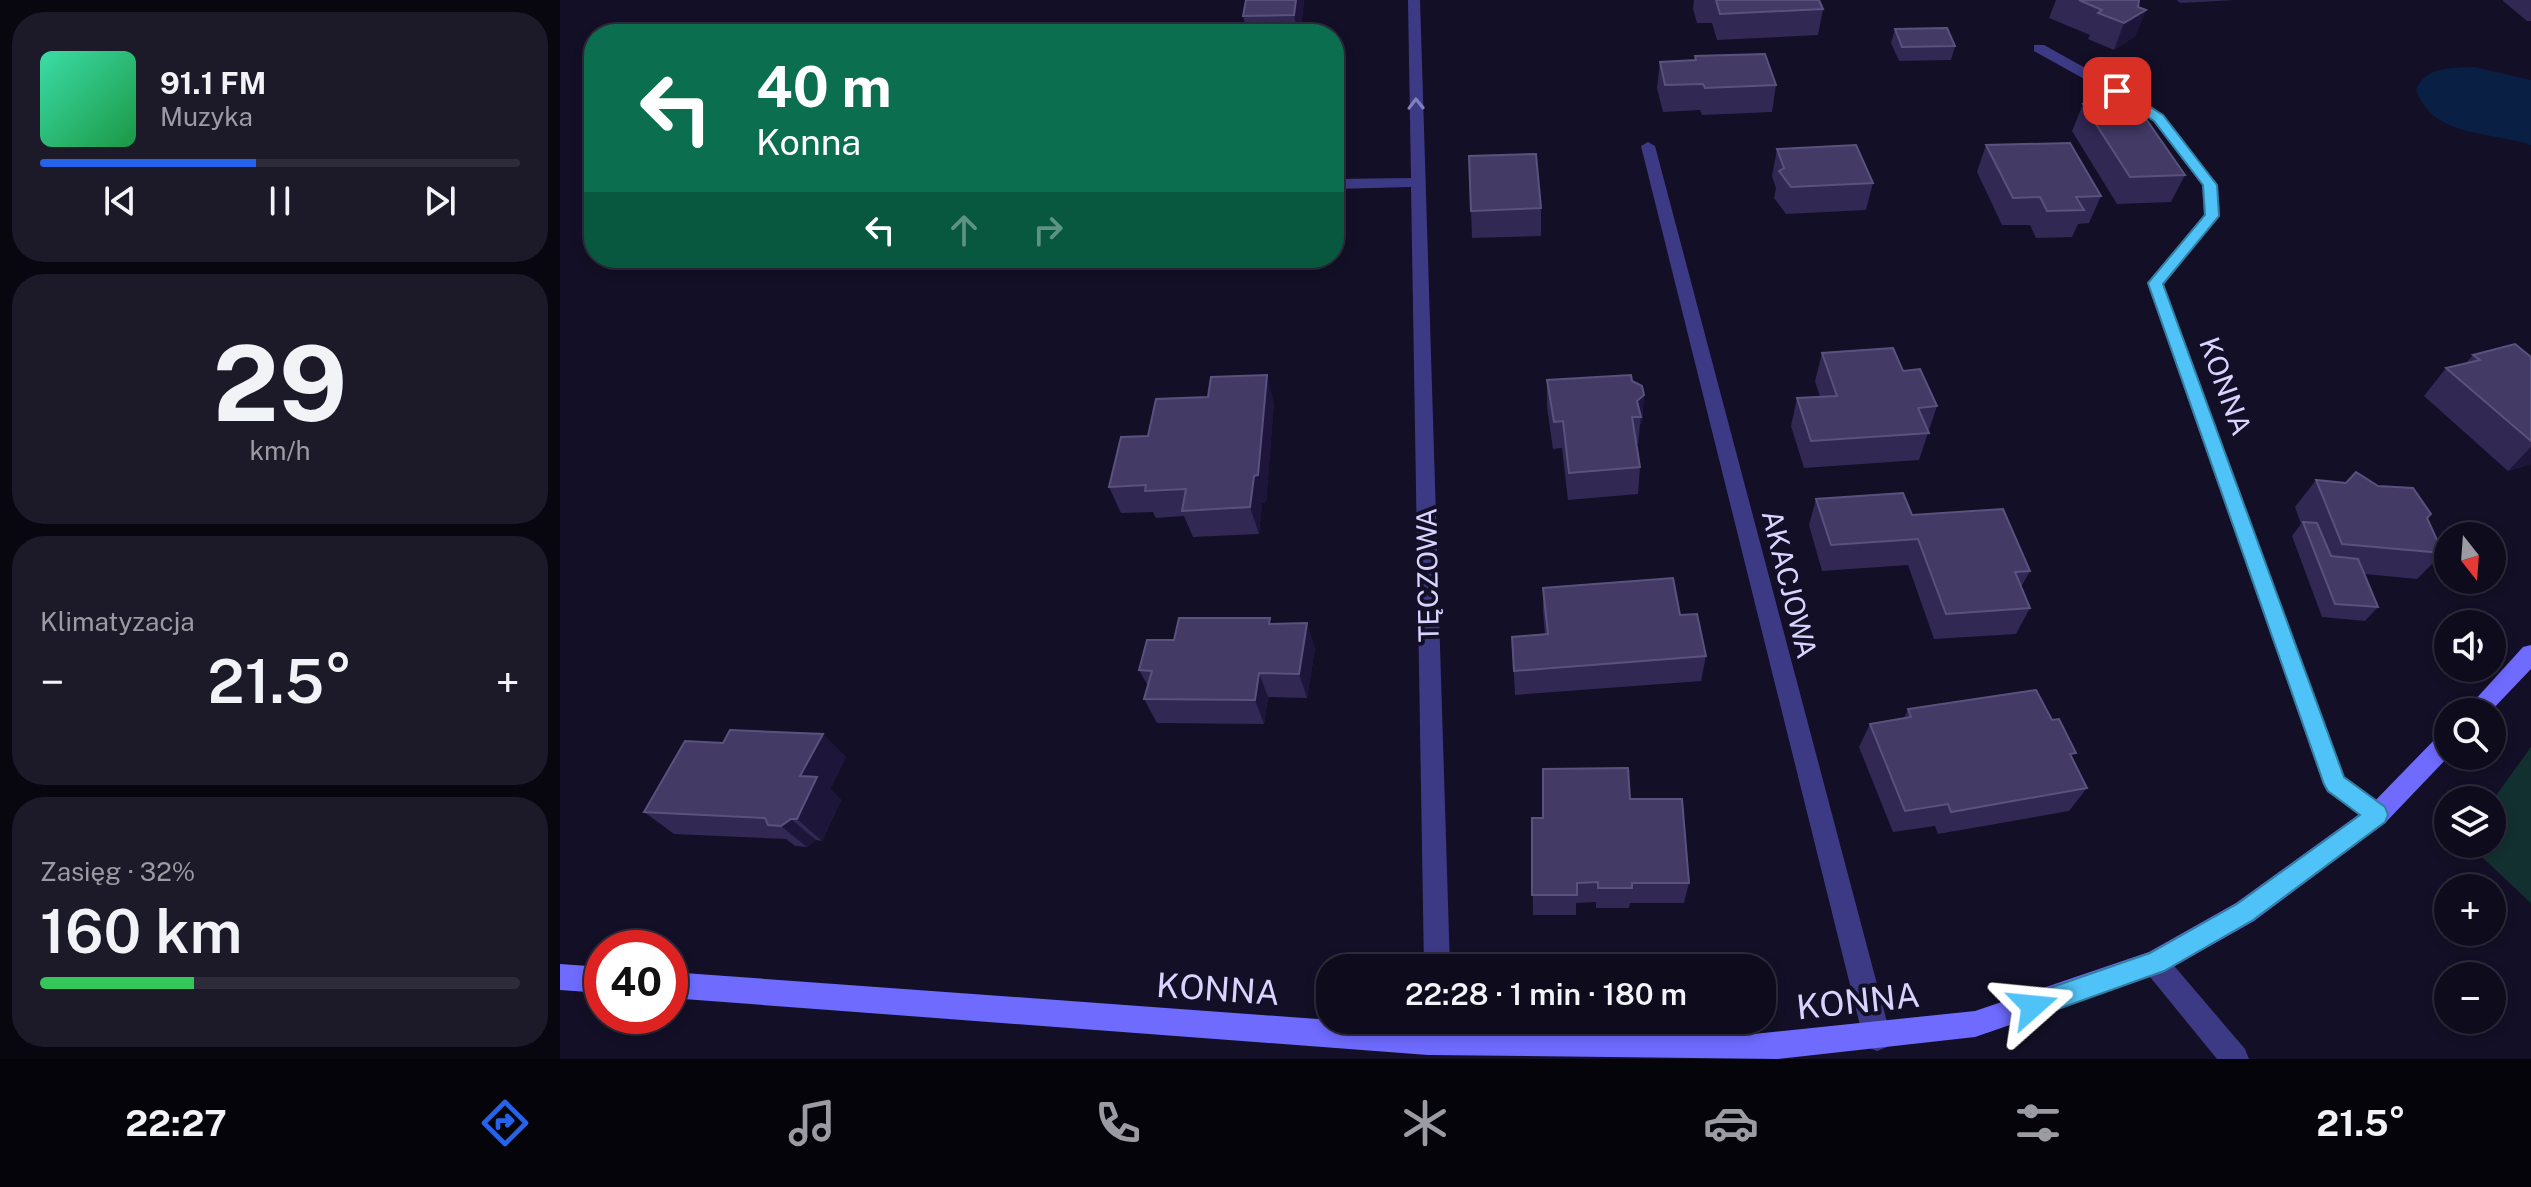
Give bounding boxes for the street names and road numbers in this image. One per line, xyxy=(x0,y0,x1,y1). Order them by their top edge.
street label: KONNA xyxy=(2193,333,2259,439)
street label: AKACJOWA xyxy=(1756,506,1824,662)
street label: TĘCZOWA xyxy=(1409,508,1445,642)
street label: KONNA xyxy=(1155,965,1281,1013)
street label: KONNA xyxy=(1794,975,1922,1027)

